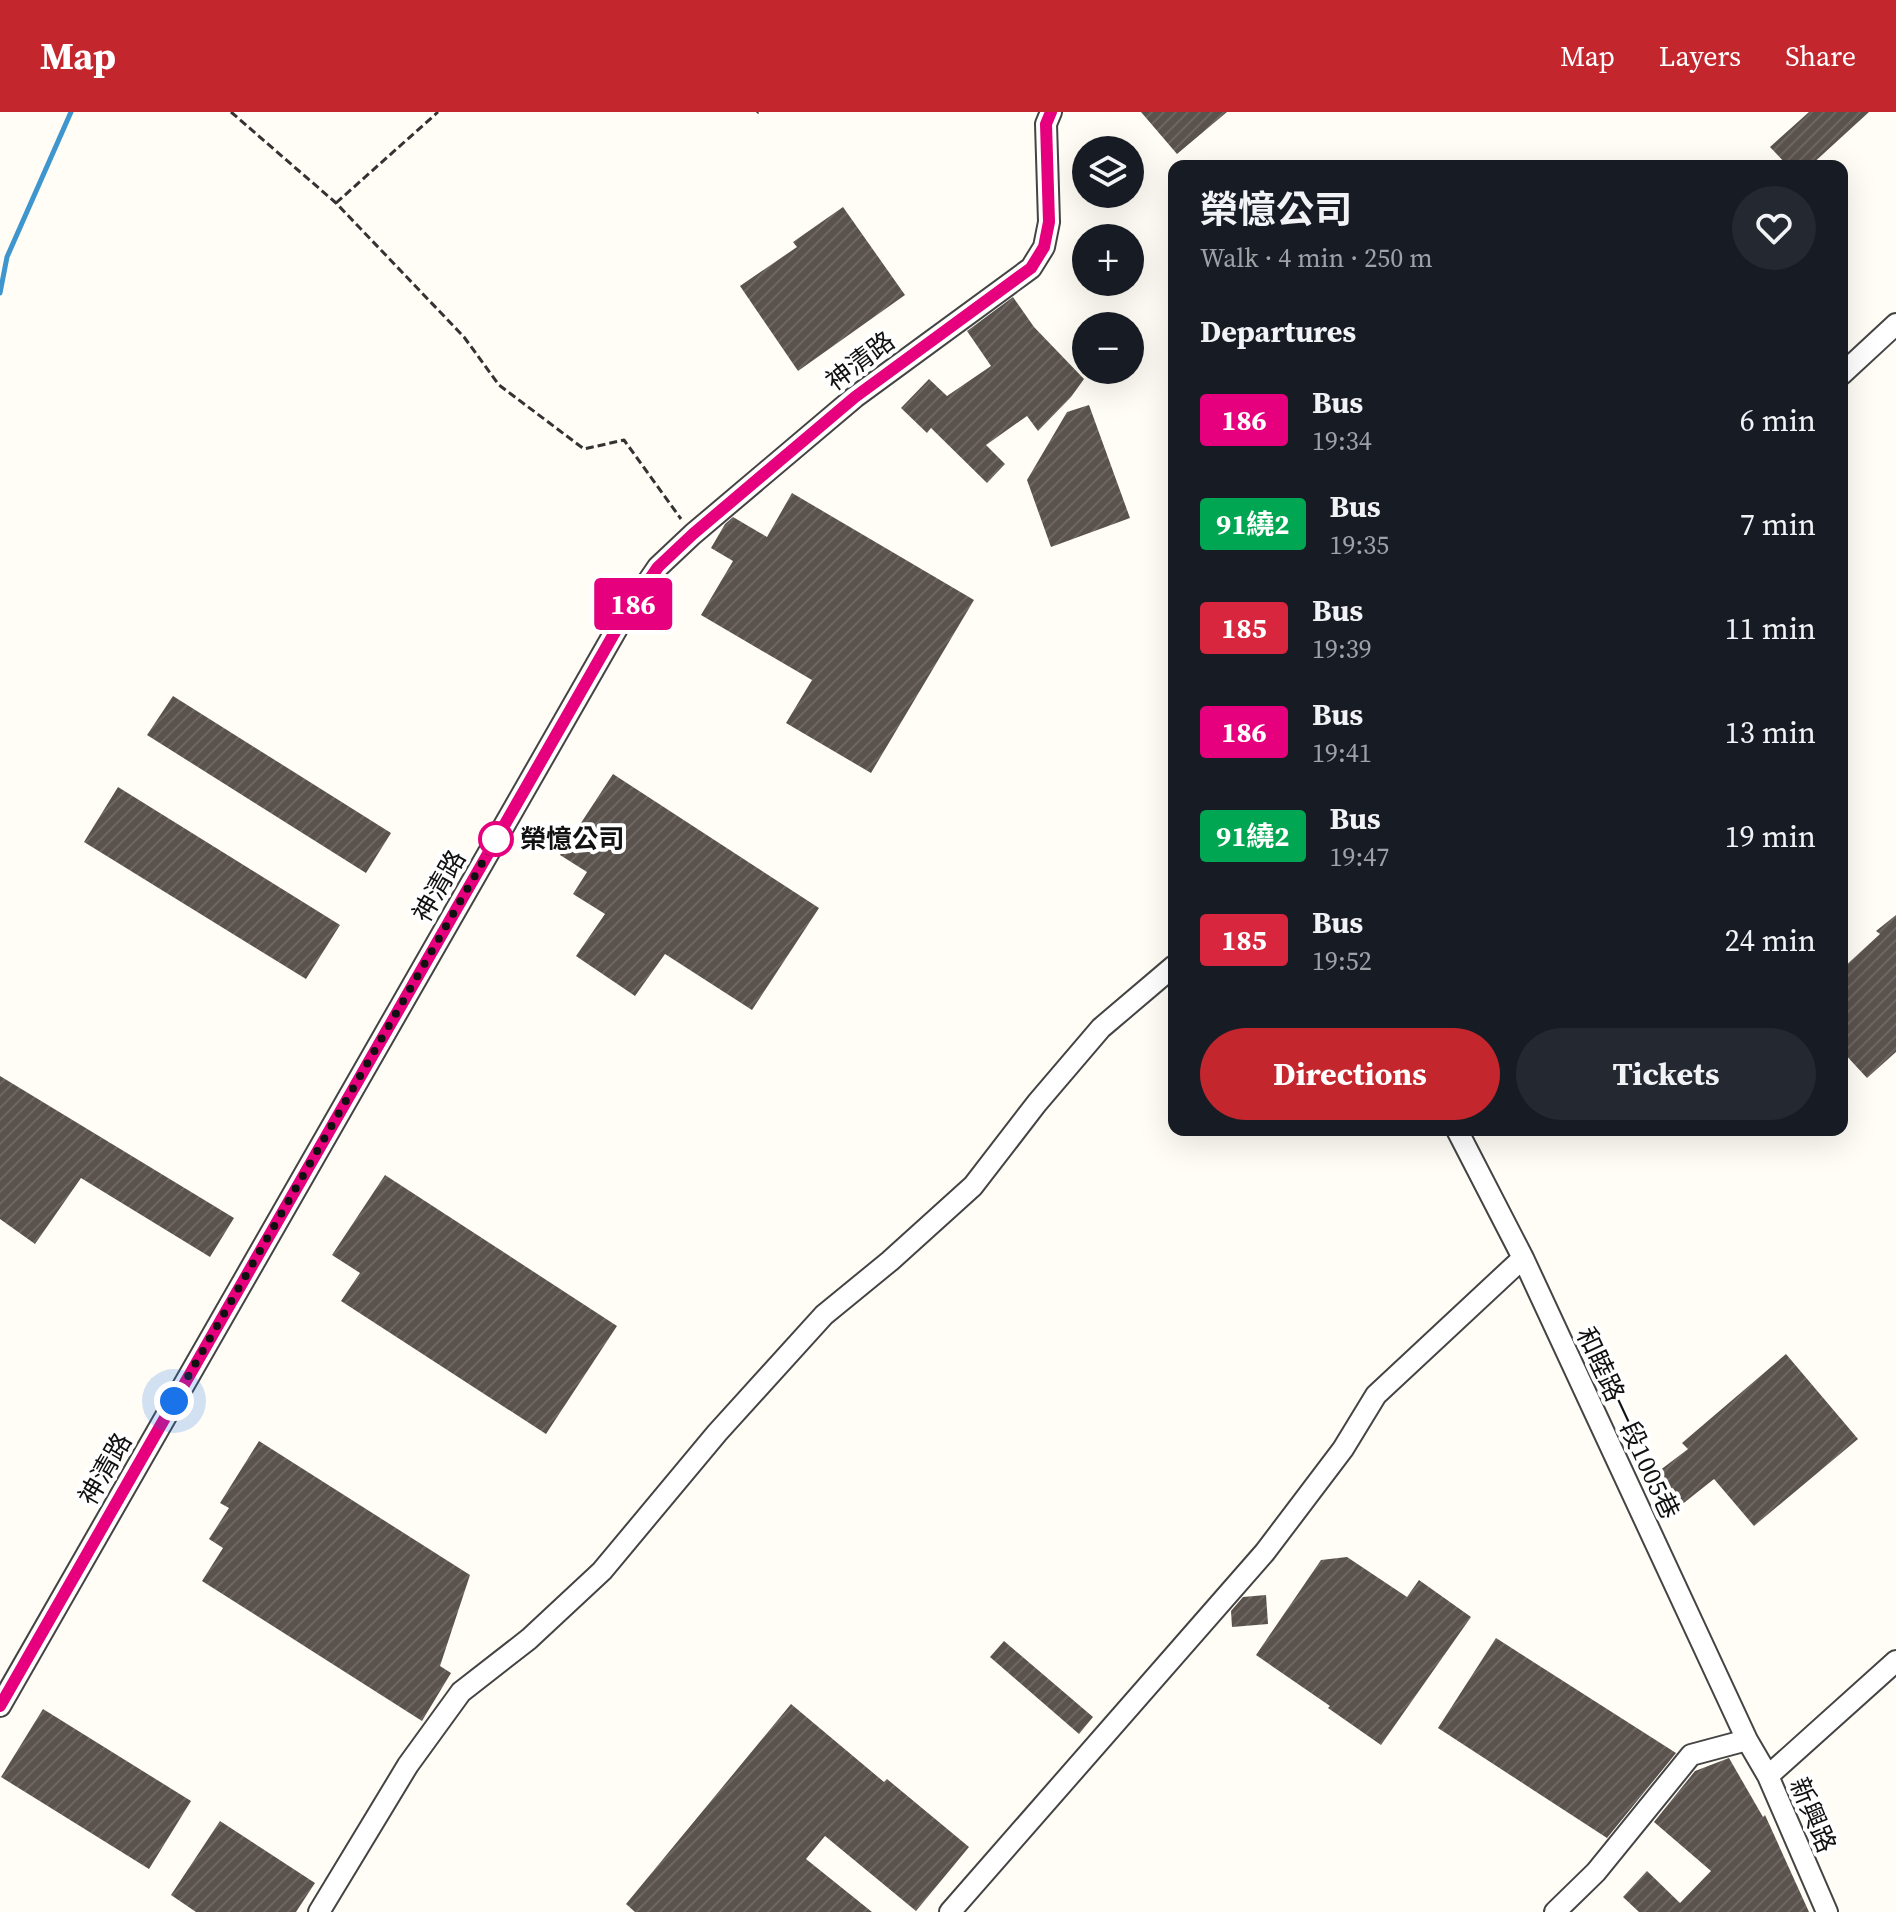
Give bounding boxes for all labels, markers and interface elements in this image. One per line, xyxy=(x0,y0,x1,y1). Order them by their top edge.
text: Map xyxy=(40,30,116,82)
text: Map xyxy=(1560,37,1615,75)
text: Layers xyxy=(1659,37,1741,75)
text: Share xyxy=(1785,37,1856,75)
map controls xyxy=(1072,136,1144,384)
button: layers xyxy=(1072,136,1144,208)
text: 榮憶公司 xyxy=(1200,184,1352,236)
button: heart xyxy=(1732,186,1816,270)
button: + xyxy=(1072,224,1144,296)
text: Walk · 4 min · 250 m xyxy=(1200,240,1433,276)
text: Departures xyxy=(1200,311,1356,352)
button: − xyxy=(1072,312,1144,384)
street label: 神清路 xyxy=(818,323,902,399)
text: Bus xyxy=(1312,382,1363,423)
text: 6 min xyxy=(1740,400,1816,441)
text: 186 xyxy=(1221,401,1267,439)
text: 19:34 xyxy=(1312,423,1372,459)
text: Bus xyxy=(1330,486,1381,527)
text: 7 min xyxy=(1740,504,1816,545)
text: 91繞2 xyxy=(1216,505,1290,543)
text: 19:35 xyxy=(1330,527,1389,563)
line badge: 186 xyxy=(587,578,679,630)
text: 186 xyxy=(610,585,656,623)
text: Bus xyxy=(1312,590,1363,631)
text: 11 min xyxy=(1725,608,1816,649)
text: 185 xyxy=(1221,609,1267,647)
text: 19:39 xyxy=(1312,631,1372,667)
text: Bus xyxy=(1312,694,1363,735)
text: 13 min xyxy=(1725,712,1816,753)
text: 186 xyxy=(1221,713,1267,751)
text: 19:41 xyxy=(1312,735,1372,771)
text: Bus xyxy=(1330,798,1381,839)
text: 19 min xyxy=(1725,816,1816,857)
text: 91繞2 xyxy=(1216,817,1290,855)
place label: 榮憶公司 xyxy=(520,821,624,857)
marker: 榮憶公司 xyxy=(479,822,513,856)
text: 19:47 xyxy=(1330,839,1389,875)
street label: 神清路 xyxy=(404,843,474,929)
text: Bus xyxy=(1312,902,1363,943)
text: 24 min xyxy=(1725,920,1816,961)
text: 185 xyxy=(1221,921,1267,959)
text: 19:52 xyxy=(1312,943,1372,979)
button: Directions xyxy=(1200,1028,1500,1120)
button: Tickets xyxy=(1516,1028,1816,1120)
street label: 和睦路一段1005巷 xyxy=(1568,1321,1688,1525)
your location xyxy=(154,1381,194,1421)
street label: 神清路 xyxy=(70,1426,140,1512)
street label: 新興路 xyxy=(1781,1772,1845,1858)

